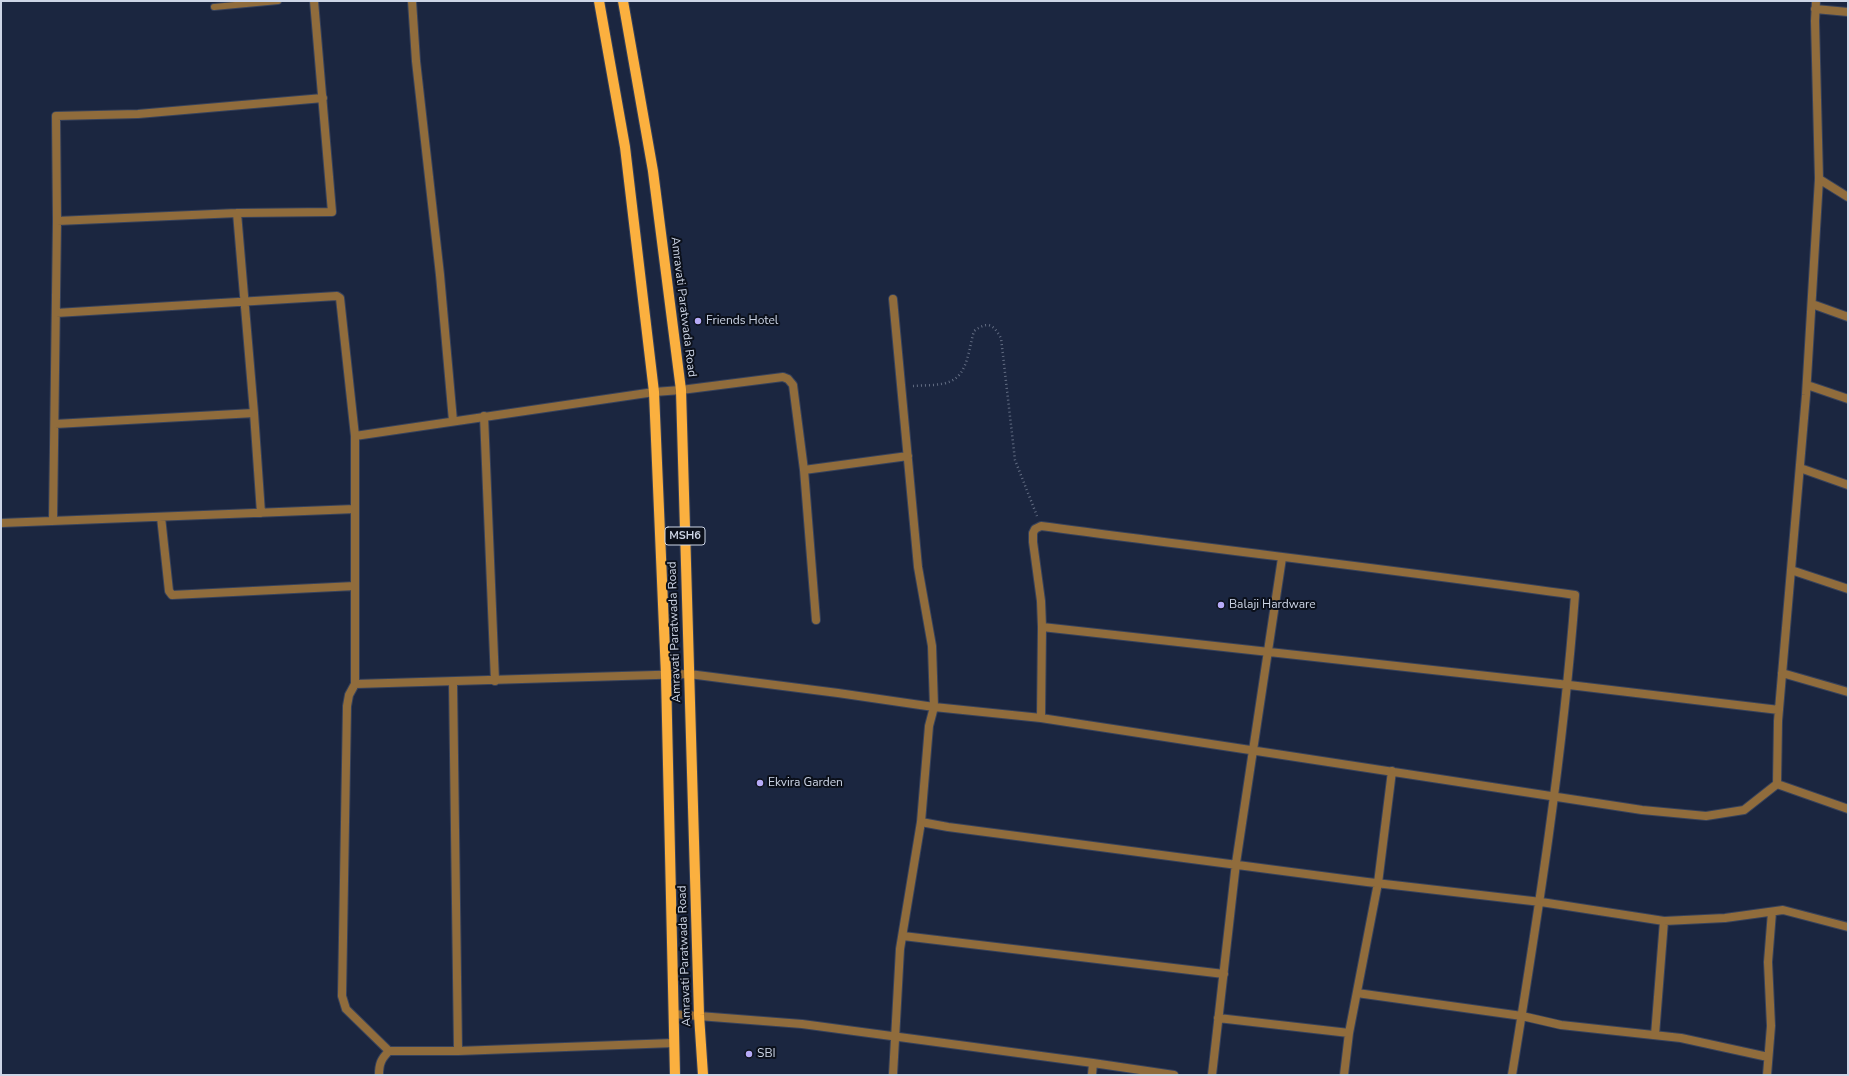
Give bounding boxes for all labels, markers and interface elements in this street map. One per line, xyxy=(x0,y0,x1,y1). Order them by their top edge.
street label: Amravati Paratwada Road xyxy=(667,236,699,378)
place label: Friends Hotel xyxy=(706,314,778,328)
marker: Friends Hotel xyxy=(693,316,703,326)
road number: MSH6 xyxy=(665,527,705,545)
street label: Amravati Paratwada Road xyxy=(665,561,685,703)
place label: Balaji Hardware xyxy=(1229,598,1316,612)
marker: Balaji Hardware xyxy=(1216,600,1226,610)
place label: Ekvira Garden xyxy=(768,776,843,790)
marker: Ekvira Garden xyxy=(755,778,765,788)
street label: Amravati Paratwada Road xyxy=(675,885,695,1027)
place label: SBI xyxy=(757,1047,776,1061)
marker: SBI xyxy=(744,1049,754,1059)

